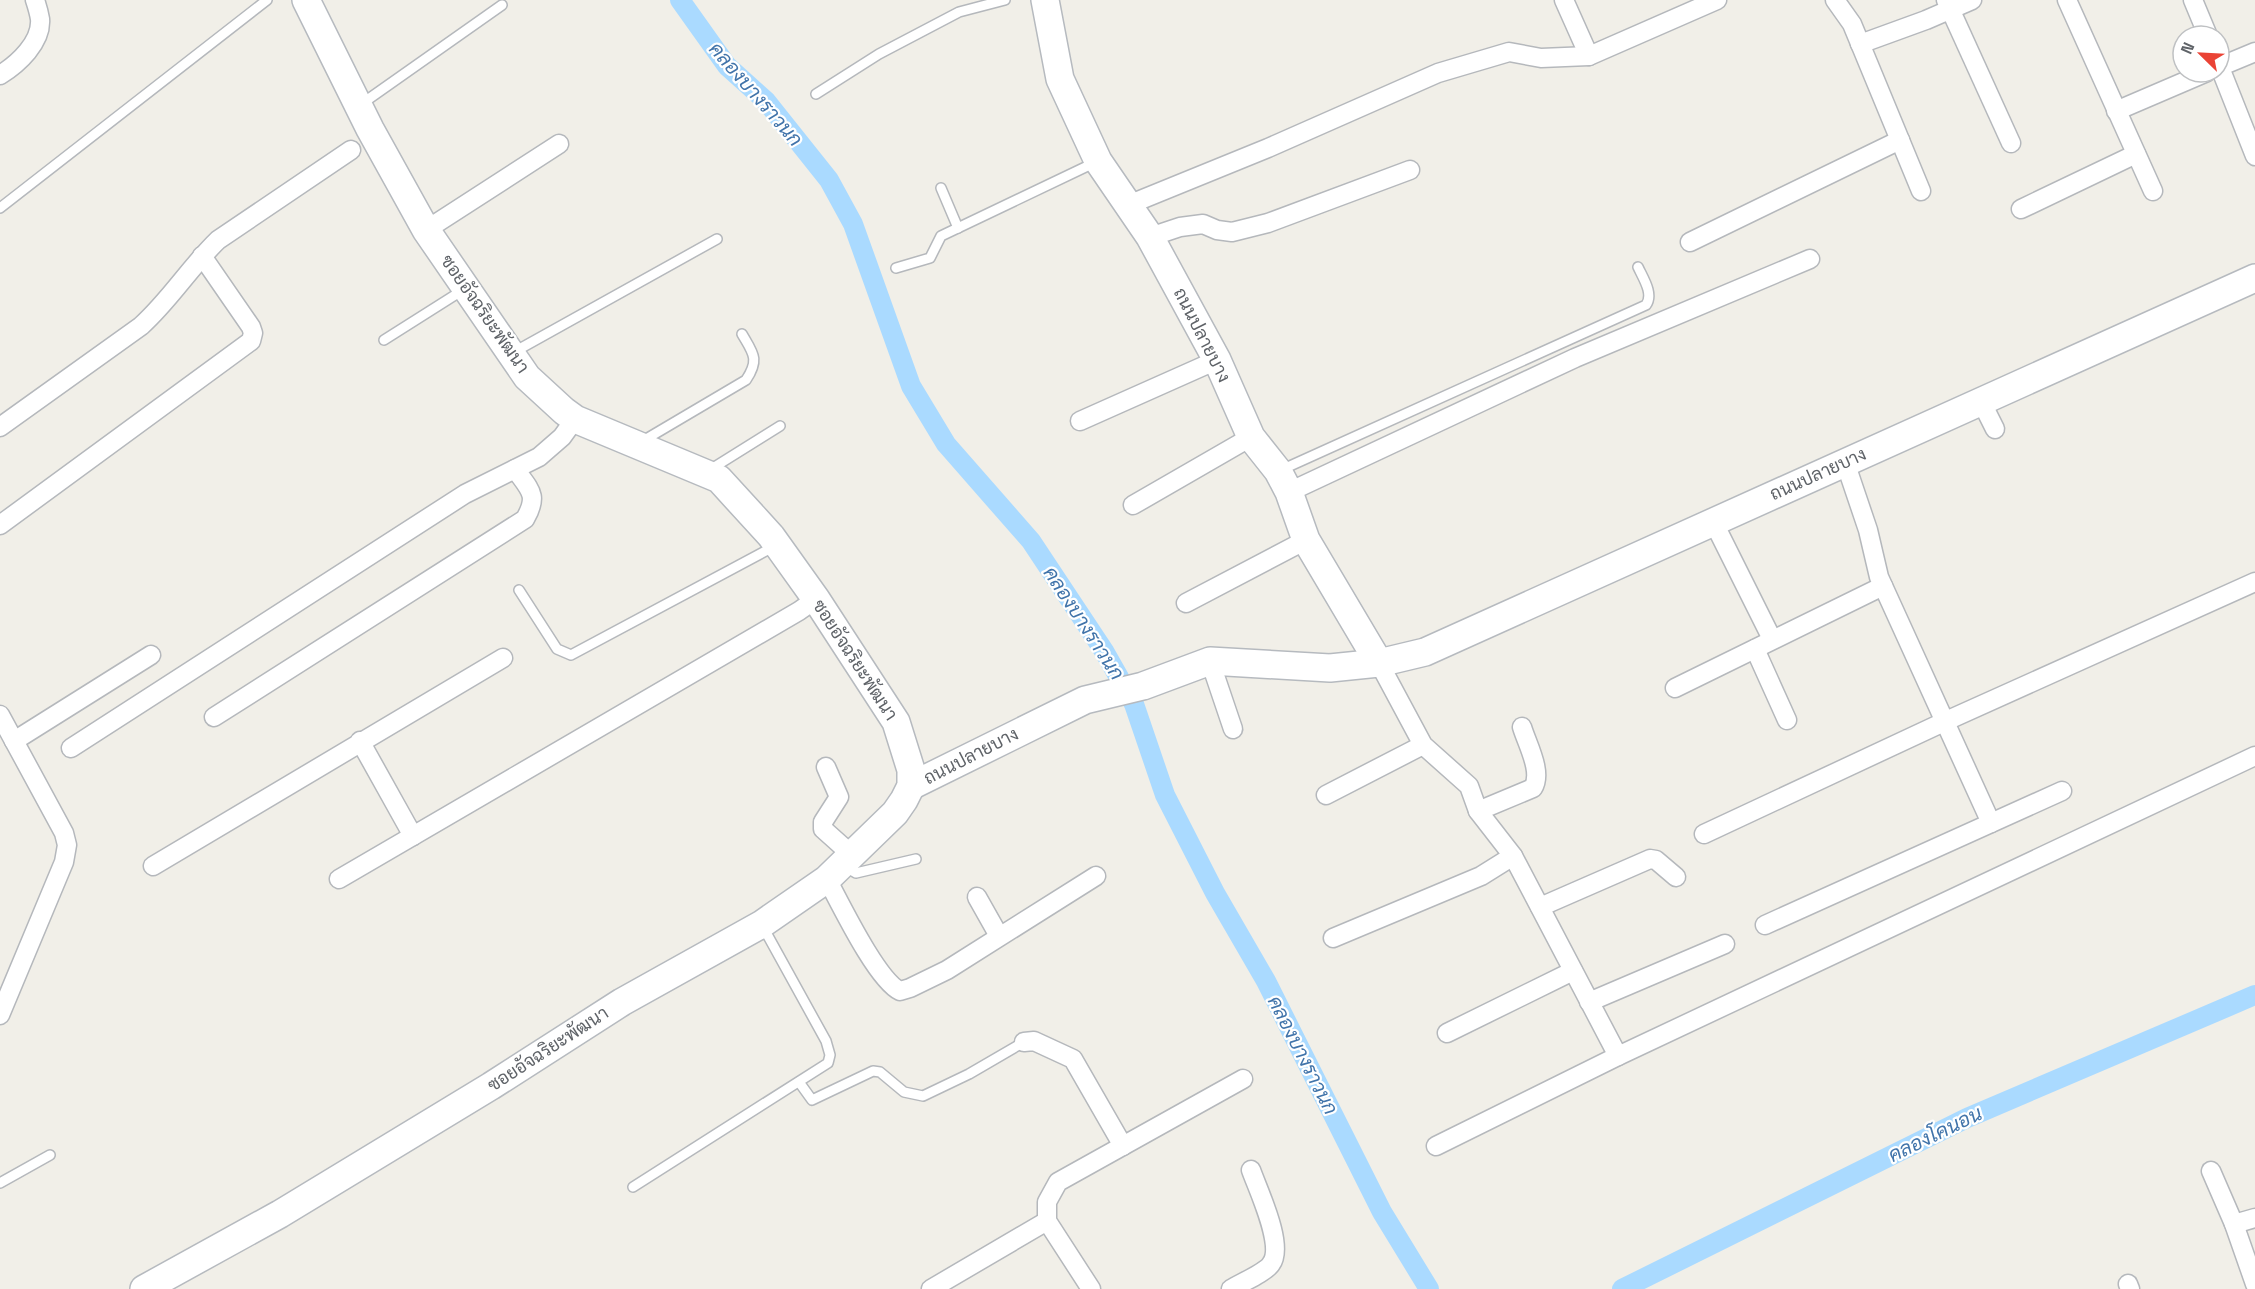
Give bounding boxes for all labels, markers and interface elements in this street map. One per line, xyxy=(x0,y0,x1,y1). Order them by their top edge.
north arrow xyxy=(2171,24,2231,84)
water label: คลองบางราวนก xyxy=(704,36,808,152)
text: N xyxy=(2176,39,2200,57)
street label: ซอยอัจฉริยะพัฒนา xyxy=(436,250,535,377)
street label: ถนนปลายบาง xyxy=(1169,284,1236,386)
street label: ถนนปลายบาง xyxy=(1766,442,1870,505)
water label: คลองบางราวนก xyxy=(1038,561,1130,685)
street label: ซอยอัจฉริยะพัฒนา xyxy=(808,595,903,725)
street label: ถนนปลายบาง xyxy=(920,722,1022,789)
water label: คลองบางราวนก xyxy=(1262,991,1344,1119)
street label: ซอยอัจฉริยะพัฒนา xyxy=(483,1001,613,1096)
water label: คลองโคนอน xyxy=(1884,1100,1986,1168)

